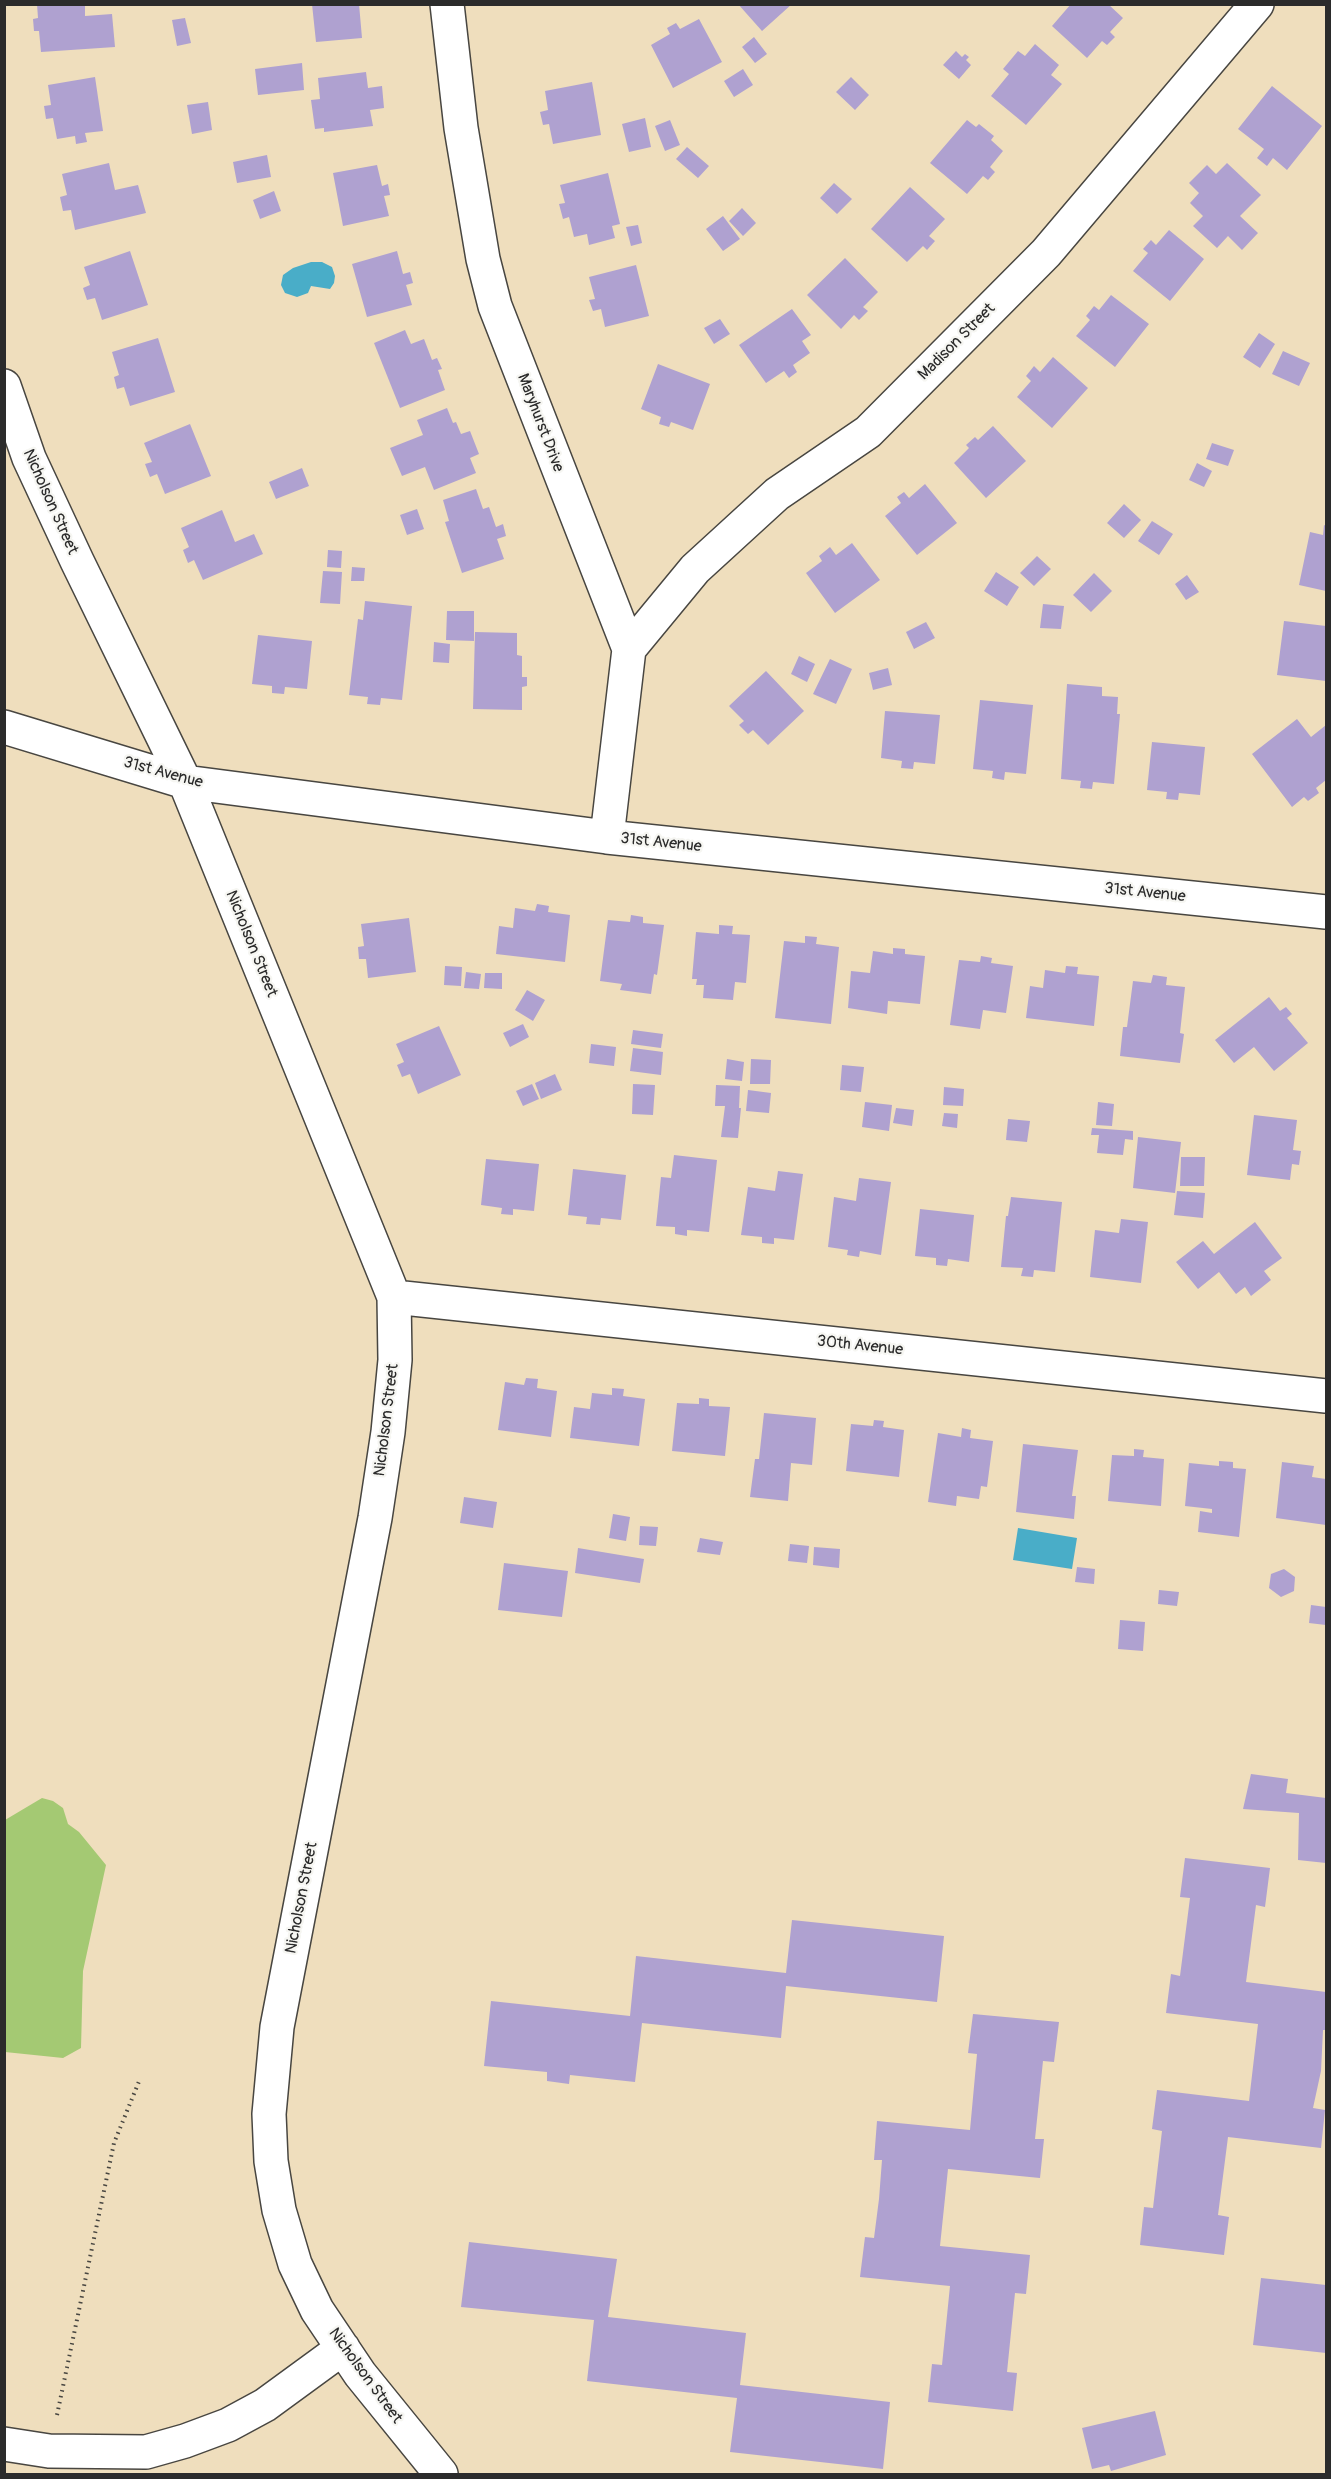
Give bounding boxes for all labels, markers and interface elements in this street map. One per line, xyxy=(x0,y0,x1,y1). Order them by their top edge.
street label: Madison Street xyxy=(914,299,1000,385)
street label: Maryhurst Drive xyxy=(512,371,568,475)
street label: Nicholson Street xyxy=(18,446,82,558)
street label: 31st Avenue xyxy=(121,753,205,793)
street label: 31st Avenue xyxy=(619,829,703,857)
street label: 31st Avenue xyxy=(1103,879,1187,907)
street label: Nicholson Street xyxy=(221,888,281,1000)
street label: 30th Avenue xyxy=(816,1332,904,1360)
street label: Nicholson Street xyxy=(371,1363,403,1477)
street label: Nicholson Street xyxy=(282,1841,322,1955)
street label: Nicholson Street xyxy=(324,2325,406,2427)

